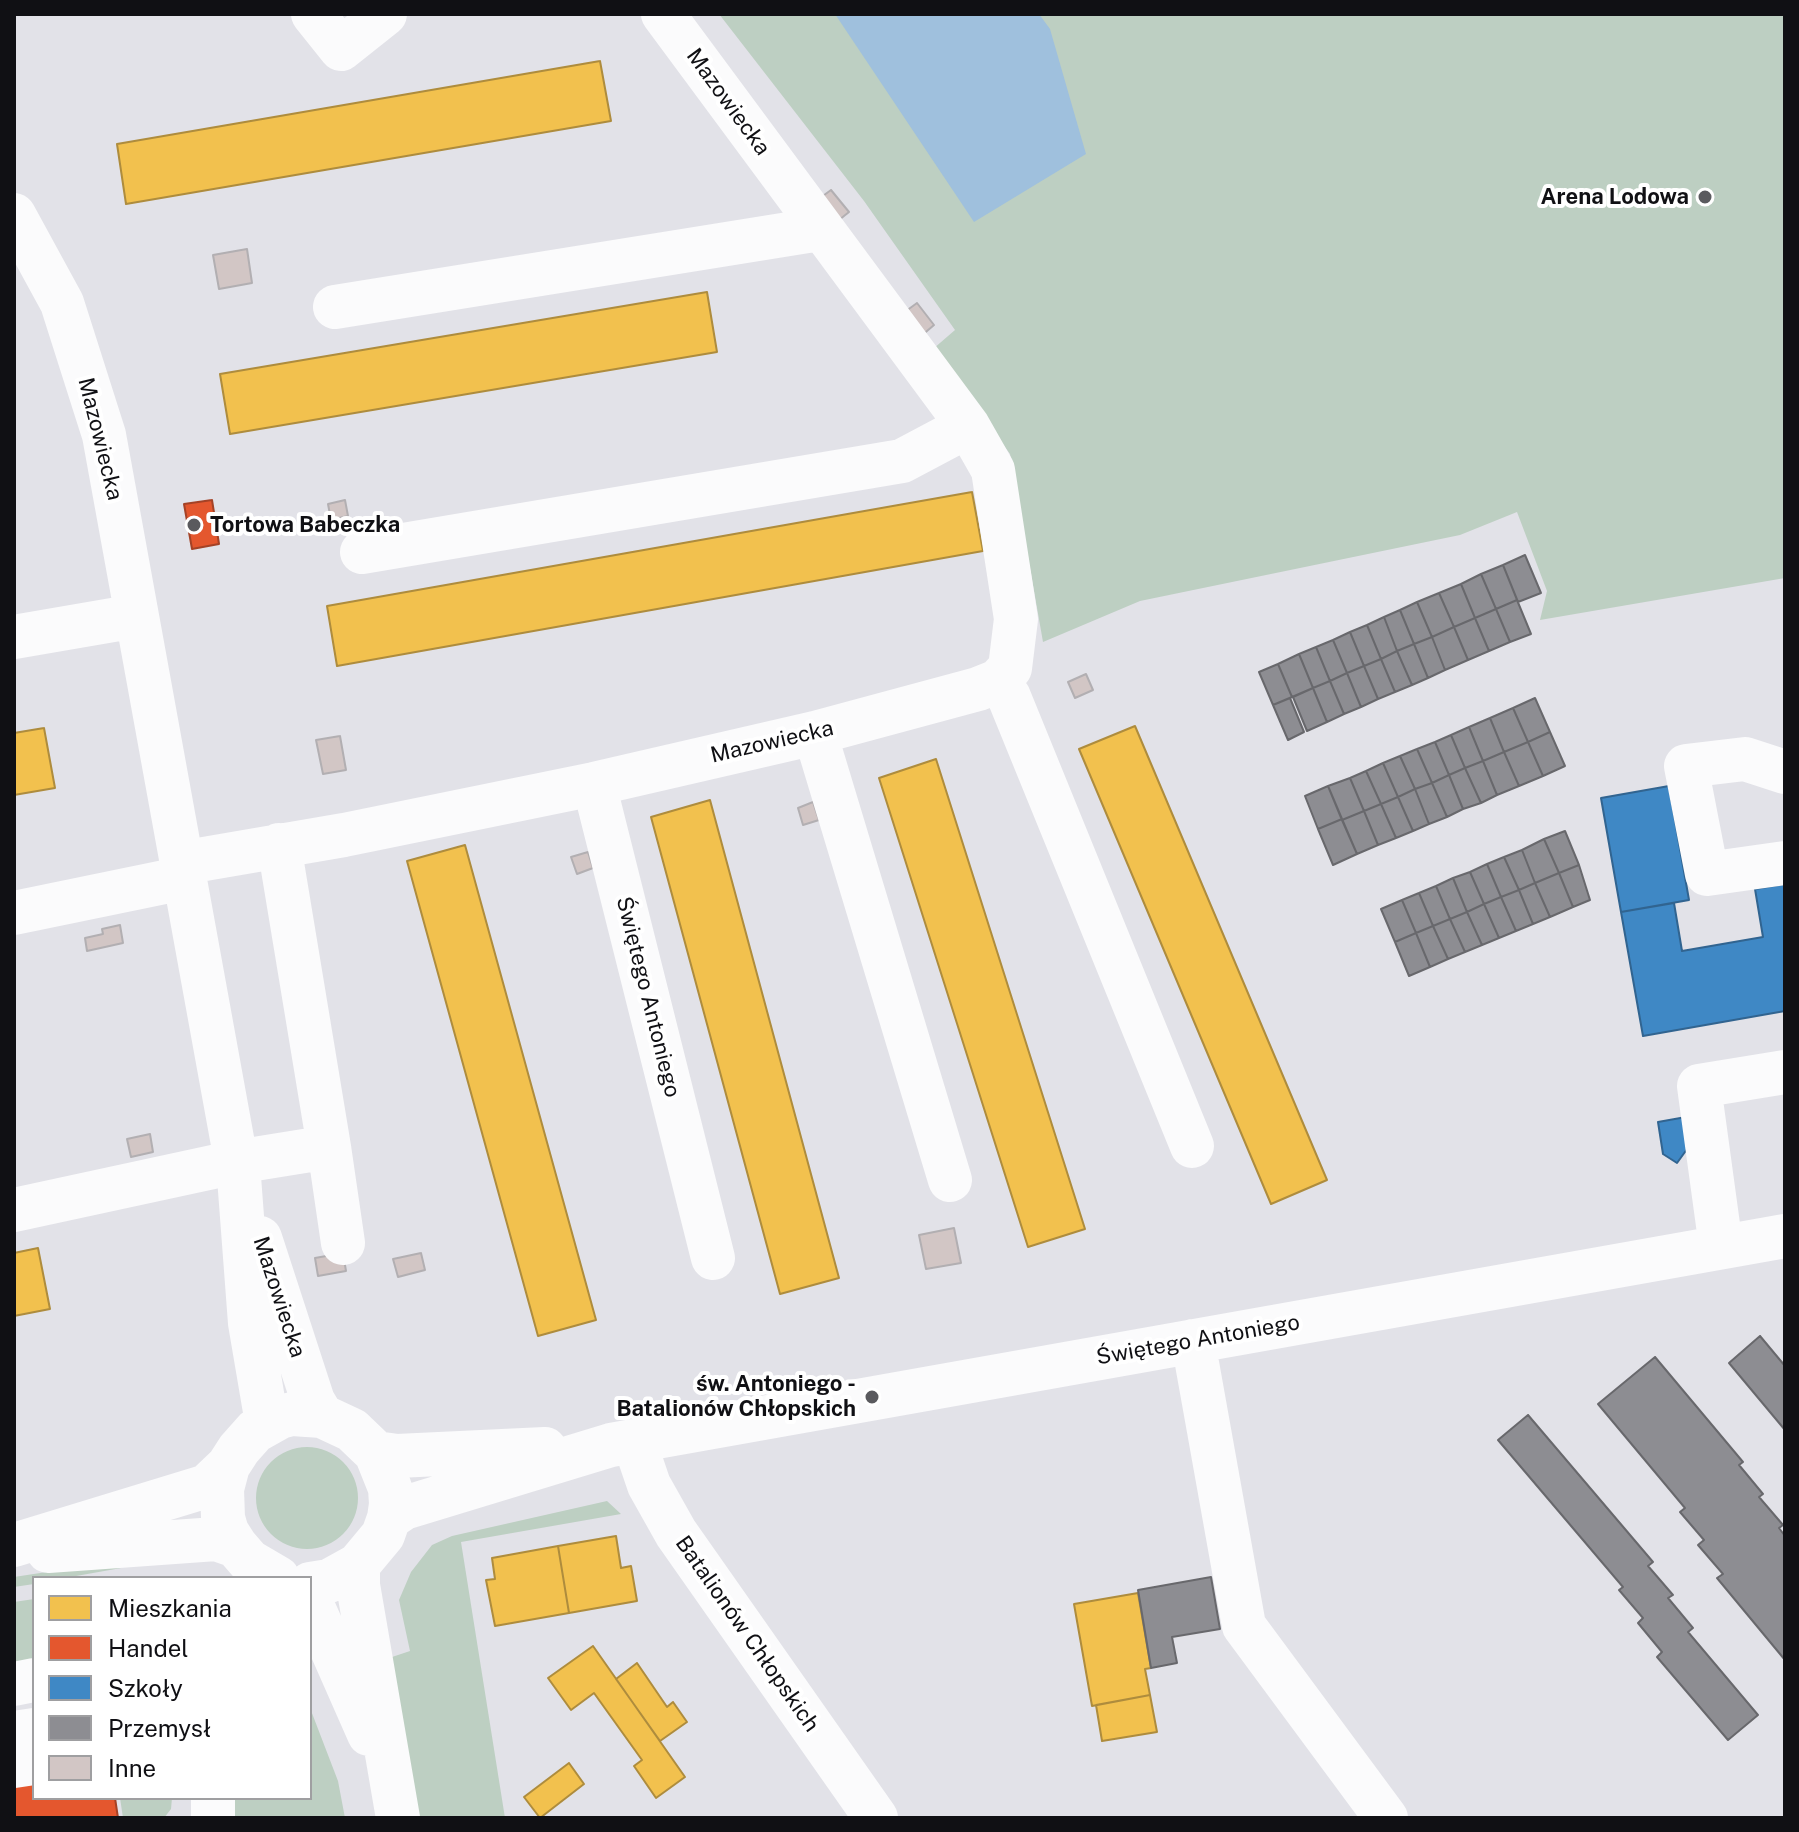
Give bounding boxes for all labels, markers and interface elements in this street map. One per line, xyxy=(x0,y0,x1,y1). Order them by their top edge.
street label: Mazowiecka xyxy=(680,44,776,160)
place label: Arena Lodowa xyxy=(1541,184,1689,210)
marker: Arena Lodowa xyxy=(1696,188,1714,206)
street label: Mazowiecka xyxy=(72,375,128,503)
place label: Tortowa Babeczka xyxy=(210,512,400,538)
marker: Tortowa Babeczka xyxy=(185,516,203,534)
street label: Mazowiecka xyxy=(708,715,836,769)
street label: Świętego Antoniego xyxy=(610,894,686,1100)
street label: Mazowiecka xyxy=(247,1233,311,1361)
street label: Świętego Antoniego xyxy=(1094,1309,1302,1371)
place label: św. Antoniego - Batalionów Chłopskich xyxy=(616,1371,856,1422)
marker: św. Antoniego - Batalionów Chłopskich xyxy=(863,1388,881,1406)
street label: Batalionów Chłopskich xyxy=(669,1531,825,1737)
legend xyxy=(32,1576,312,1800)
text: Mieszkania xyxy=(108,1594,232,1622)
text: Handel xyxy=(108,1634,189,1662)
text: Szkoły xyxy=(108,1674,183,1702)
text: Przemysł xyxy=(108,1714,211,1742)
text: Inne xyxy=(108,1754,156,1782)

